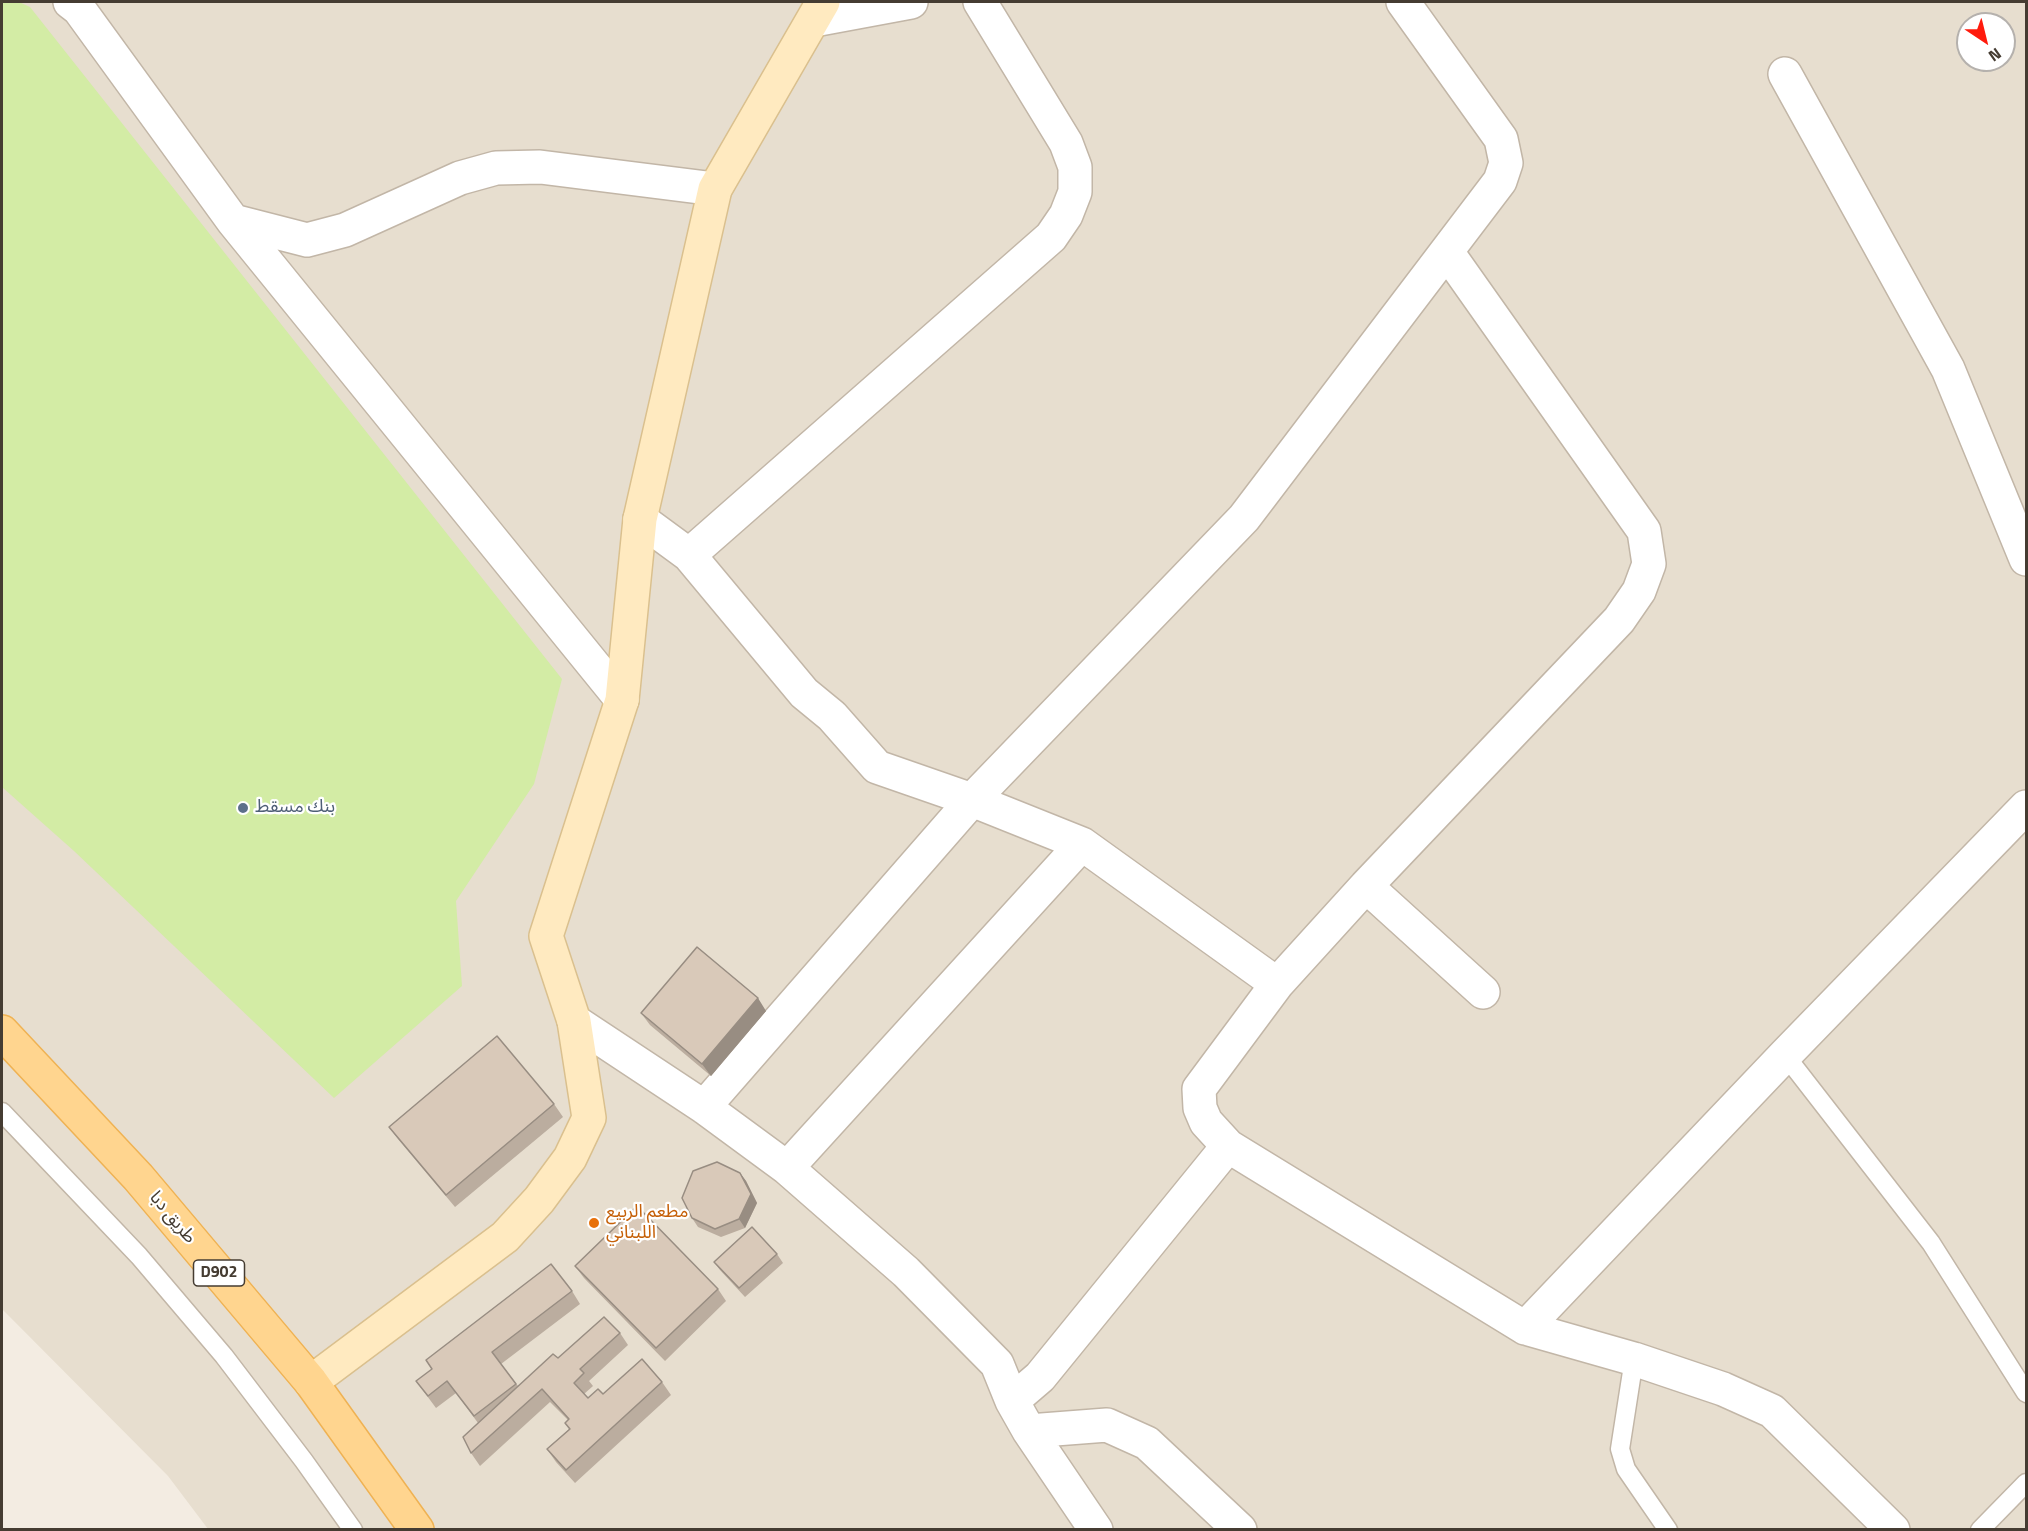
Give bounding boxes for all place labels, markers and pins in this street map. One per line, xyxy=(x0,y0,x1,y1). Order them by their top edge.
place label: بنك مسقط xyxy=(255,797,335,819)
marker: بنك مسقط xyxy=(236,801,250,815)
place label: مطعم الربيع اللبناني xyxy=(606,1202,688,1244)
marker: مطعم الربيع اللبناني xyxy=(587,1216,601,1230)

